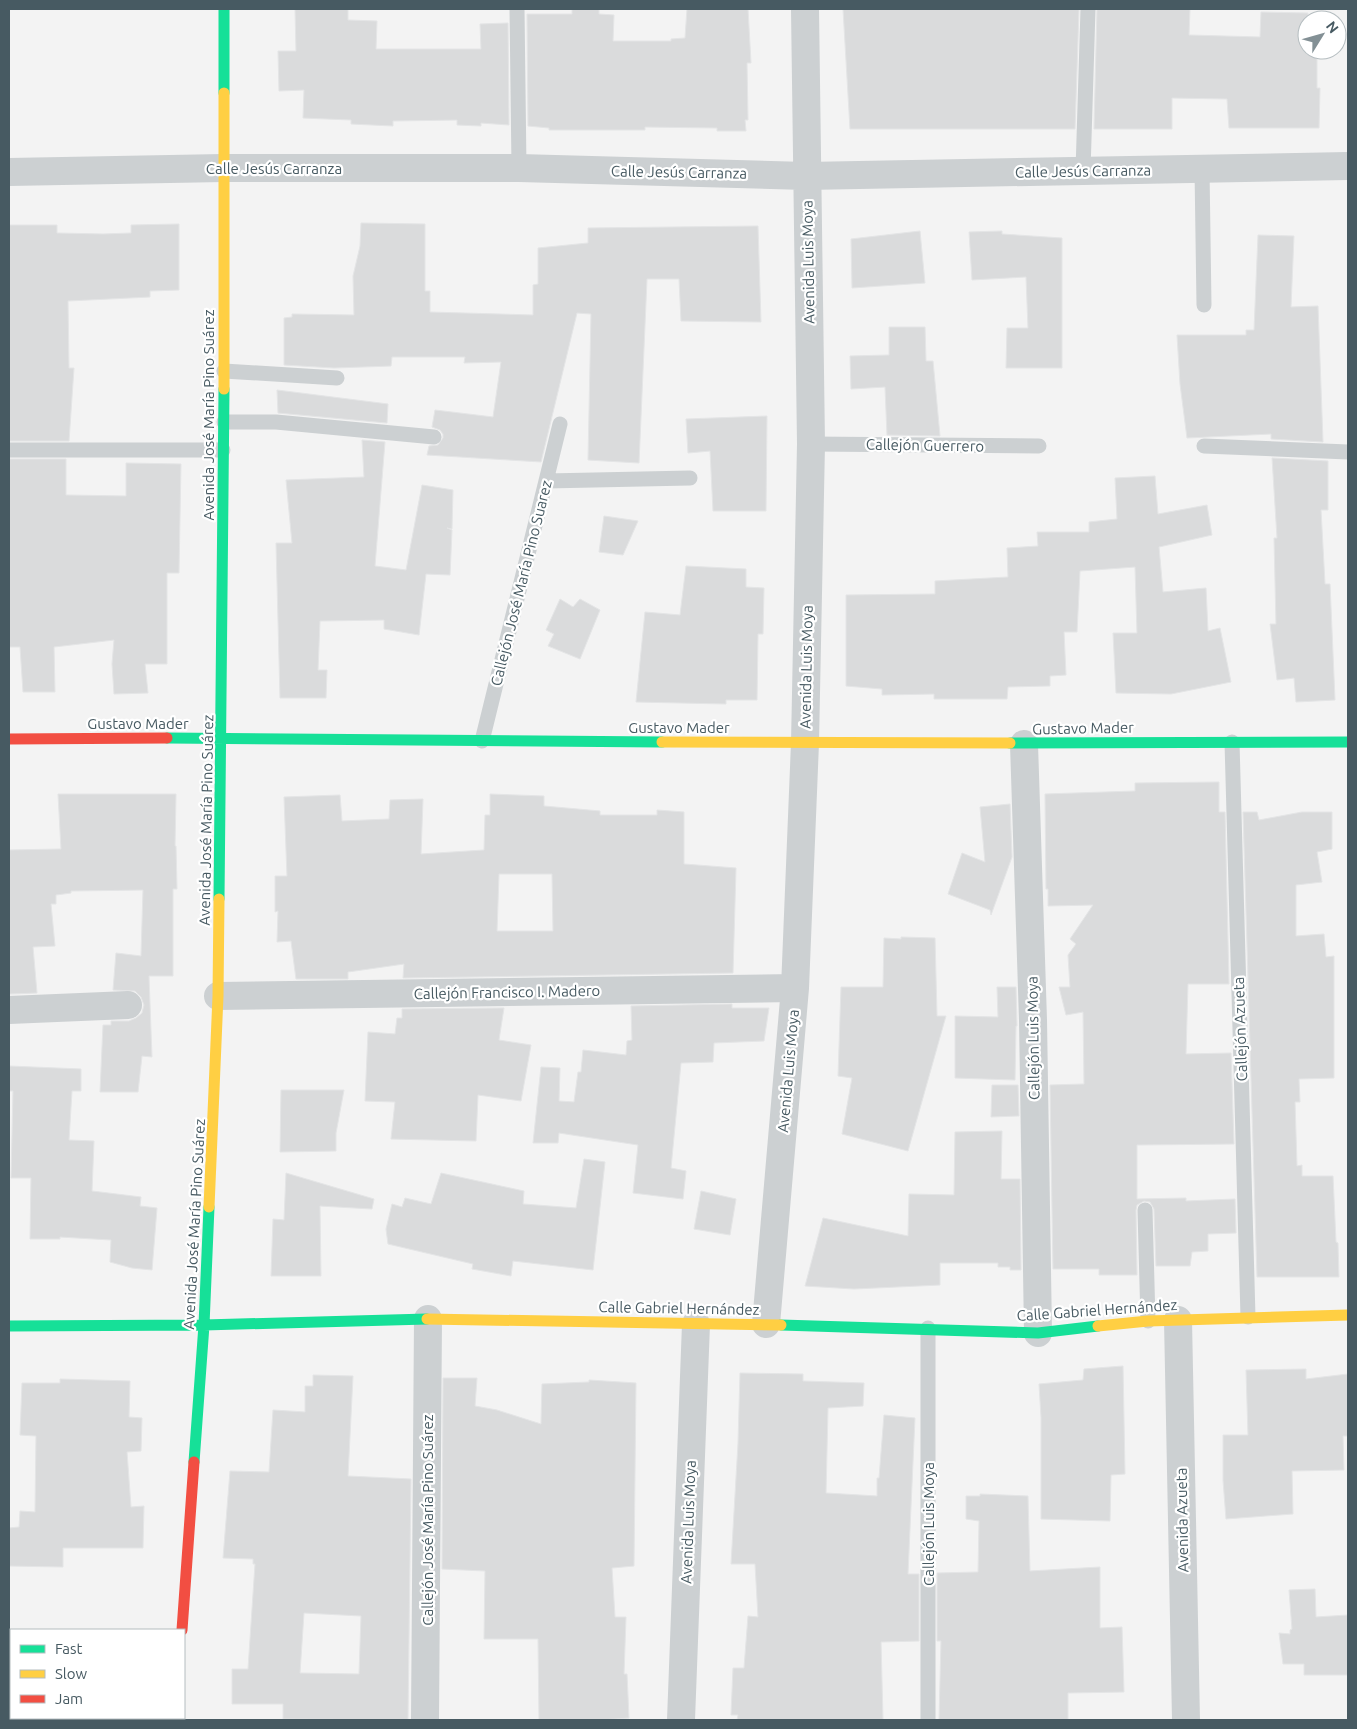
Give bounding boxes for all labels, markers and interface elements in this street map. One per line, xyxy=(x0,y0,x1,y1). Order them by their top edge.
north arrow xyxy=(1297,10,1347,60)
text: N xyxy=(1323,18,1342,36)
street label: Calle Jesús Carranza xyxy=(206,160,342,177)
street label: Calle Jesús Carranza xyxy=(1015,161,1151,181)
street label: Calle Jesús Carranza xyxy=(611,162,747,182)
street label: Avenida Luis Moya xyxy=(798,200,818,324)
street label: Avenida José María Pino Suárez xyxy=(200,309,217,521)
street label: Callejón Guerrero xyxy=(866,435,984,455)
street label: Callejón José María Pino Suarez xyxy=(487,478,555,688)
street label: Avenida Luis Moya xyxy=(796,605,816,729)
street label: Avenida José María Pino Suárez xyxy=(196,714,216,926)
street label: Gustavo Mader xyxy=(87,715,189,732)
street label: Gustavo Mader xyxy=(628,719,730,736)
street label: Gustavo Mader xyxy=(1032,719,1134,737)
street label: Callejón Luis Moya xyxy=(1023,976,1043,1100)
street label: Callejón Azueta xyxy=(1230,976,1250,1082)
street label: Callejón Francisco I. Madero xyxy=(414,982,600,1002)
street label: Avenida Luis Moya xyxy=(774,1009,802,1133)
street label: Avenida José María Pino Suárez xyxy=(180,1118,208,1330)
street label: Calle Gabriel Hernández xyxy=(1016,1296,1178,1324)
street label: Calle Gabriel Hernández xyxy=(598,1298,760,1318)
street label: Callejón José María Pino Suárez xyxy=(419,1414,436,1626)
street label: Avenida Luis Moya xyxy=(677,1460,699,1584)
street label: Callejón Luis Moya xyxy=(920,1462,937,1586)
street label: Avenida Azueta xyxy=(1173,1468,1191,1572)
legend xyxy=(10,1629,185,1719)
text: Fast xyxy=(55,1640,83,1657)
text: Slow xyxy=(55,1665,88,1682)
text: Jam xyxy=(55,1690,83,1707)

